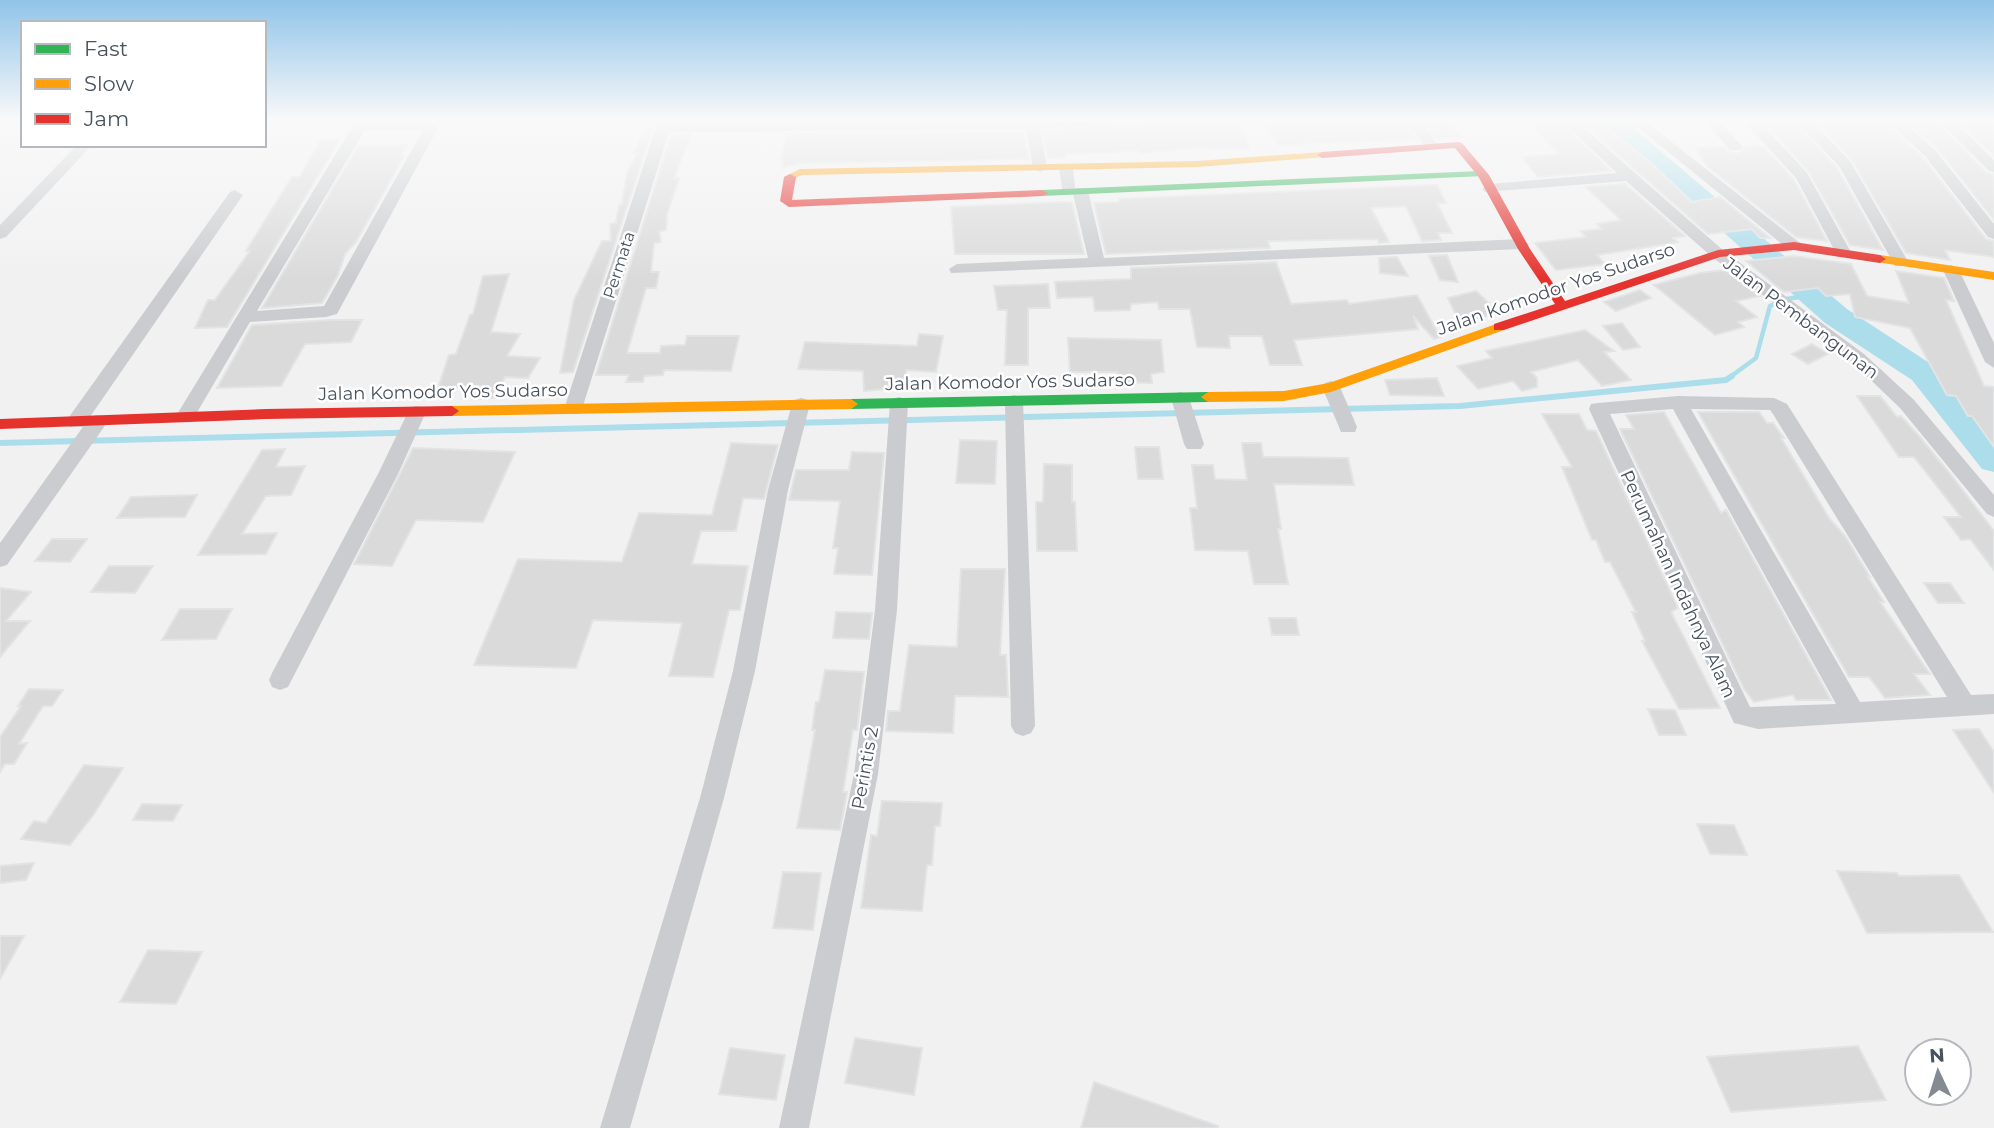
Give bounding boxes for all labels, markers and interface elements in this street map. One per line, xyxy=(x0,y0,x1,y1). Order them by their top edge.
legend xyxy=(21,21,266,147)
text: Fast xyxy=(84,36,128,61)
text: Slow xyxy=(84,71,134,96)
text: Jam xyxy=(83,106,129,131)
street label: Permata xyxy=(599,229,639,301)
street label: Jalan Komodor Yos Sudarso xyxy=(1433,238,1678,340)
street label: Jalan Pembangunan xyxy=(1718,252,1883,384)
street label: Jalan Komodor Yos Sudarso xyxy=(884,369,1135,395)
street label: Jalan Komodor Yos Sudarso xyxy=(317,379,568,405)
street label: Perumahan Indahnya Alam xyxy=(1615,467,1741,701)
street label: Perintis 2 xyxy=(847,725,883,811)
north arrow xyxy=(1903,1037,1973,1107)
text: N xyxy=(1928,1044,1945,1068)

